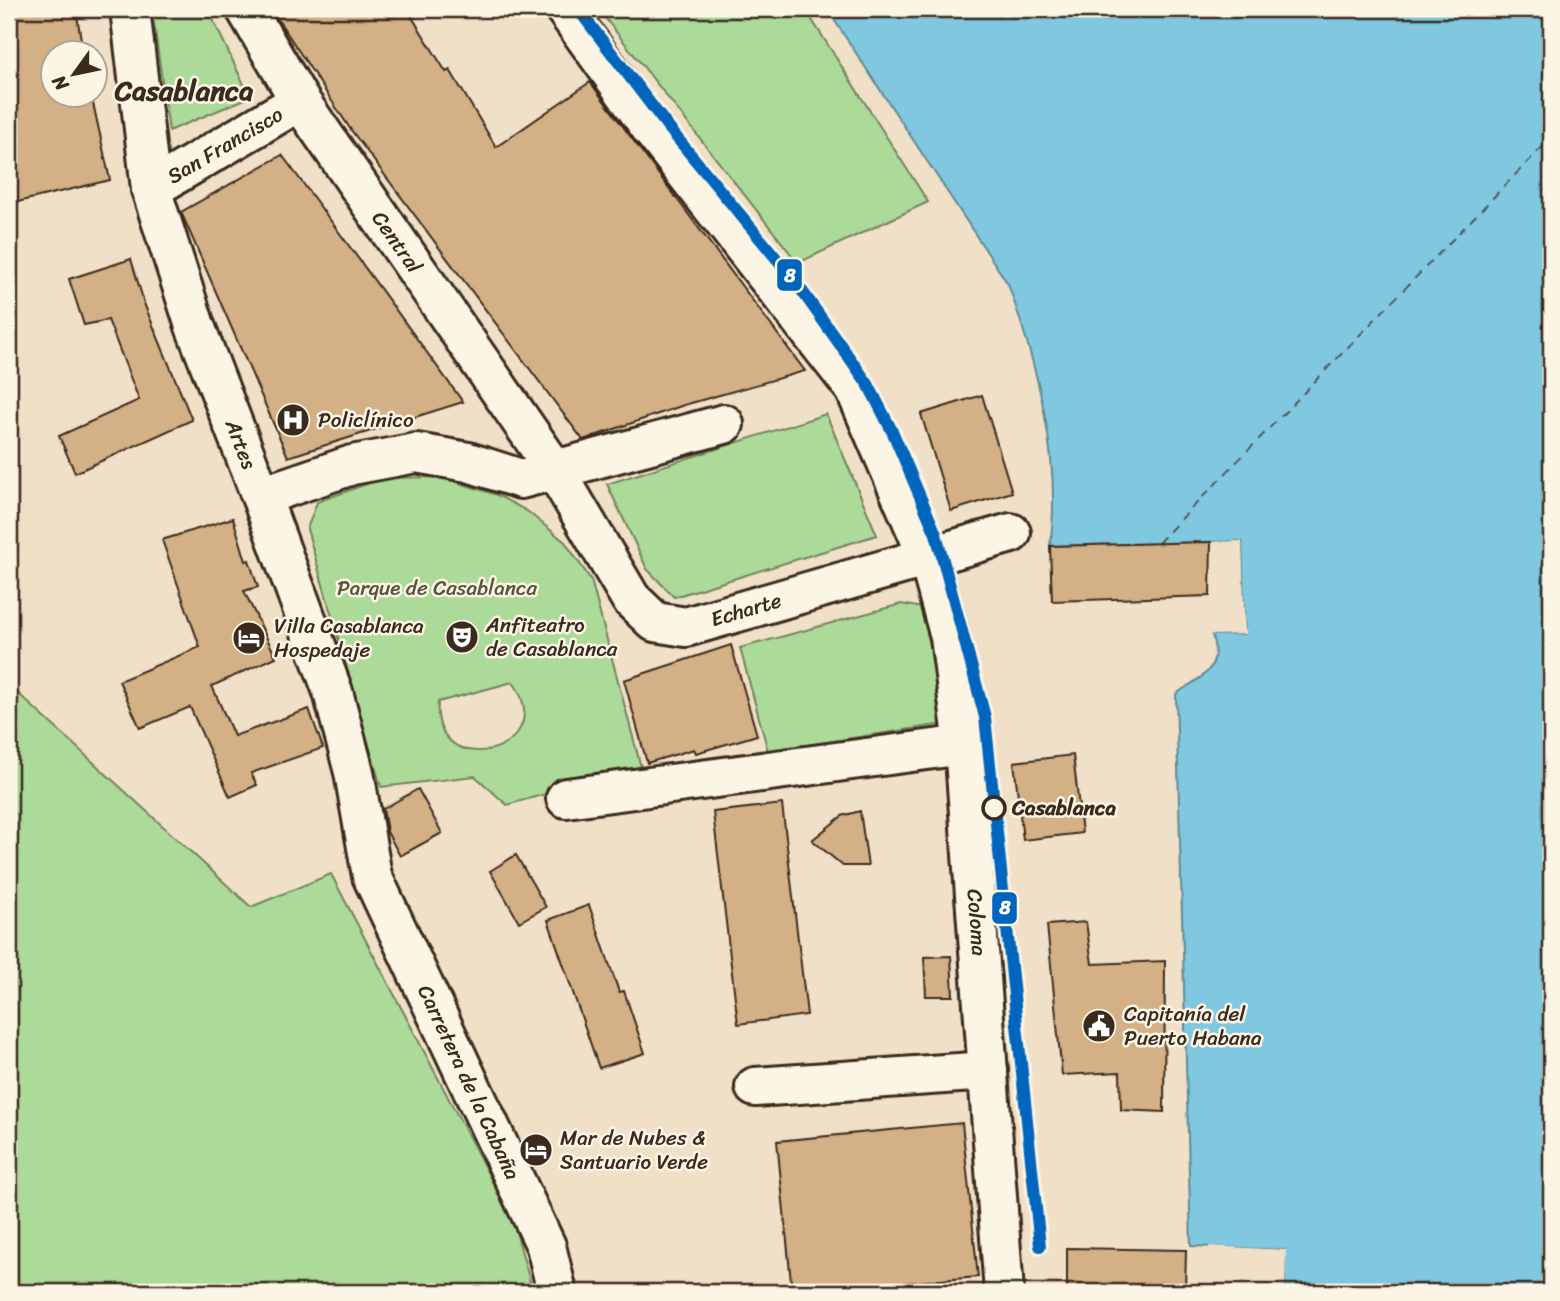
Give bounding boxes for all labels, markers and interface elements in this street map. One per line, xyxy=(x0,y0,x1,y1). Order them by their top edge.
north arrow xyxy=(38,38,108,108)
district label: Casablanca xyxy=(114,66,253,115)
text: N xyxy=(42,68,78,98)
street label: San Francisco xyxy=(160,96,291,195)
street label: Central xyxy=(361,203,433,282)
line badge: 8 xyxy=(776,258,803,292)
text: 8 xyxy=(783,259,796,292)
hospital icon: Policlínico xyxy=(274,401,312,439)
place label: Policlínico xyxy=(318,401,414,439)
street label: Artes xyxy=(214,413,268,475)
park label: Parque de Casablanca xyxy=(337,569,538,607)
street label: Echarte xyxy=(706,581,786,638)
place label: Anfiteatro de Casablanca xyxy=(485,606,618,668)
place label: Villa Casablanca Hospedaje xyxy=(274,607,424,669)
theatre icon: Anfiteatro de Casablanca xyxy=(443,618,481,656)
hotel icon: Villa Casablanca Hospedaje xyxy=(230,619,268,657)
place label: Casablanca xyxy=(1011,789,1116,827)
marker: Casablanca xyxy=(982,796,1006,820)
street label: Coloma xyxy=(956,888,998,958)
line badge: 8 xyxy=(991,891,1018,925)
text: 8 xyxy=(998,891,1011,924)
street label: Carretera de la Cabaña xyxy=(407,978,531,1187)
place label: Capitanía del Puerto Habana xyxy=(1124,995,1262,1057)
public building icon: Capitanía del Puerto Habana xyxy=(1080,1007,1118,1045)
place label: Mar de Nubes & Santuario Verde xyxy=(560,1119,708,1181)
hotel icon: Mar de Nubes & Santuario Verde xyxy=(517,1131,555,1169)

